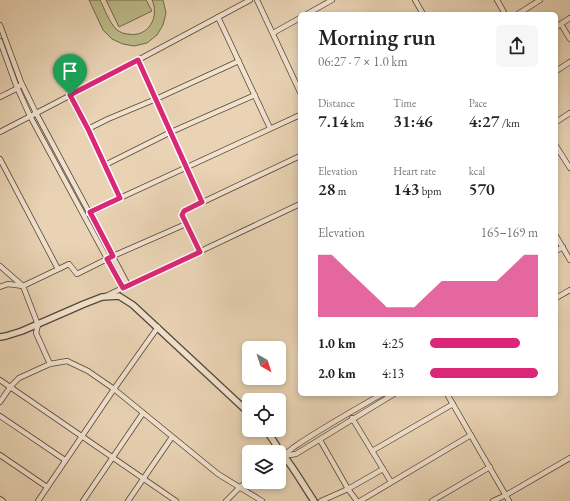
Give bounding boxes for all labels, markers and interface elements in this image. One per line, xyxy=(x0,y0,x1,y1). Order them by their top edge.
text: Morning run xyxy=(318,23,436,52)
button: share xyxy=(496,25,538,67)
text: 06:27 · 7 × 1.0 km xyxy=(318,53,408,70)
pin xyxy=(53,54,87,95)
icon: arrive xyxy=(59,60,81,82)
text: Distance xyxy=(318,96,355,110)
text: Time xyxy=(393,96,416,110)
text: Pace xyxy=(469,96,487,110)
text: 7.14 xyxy=(318,110,348,132)
text: 31:46 xyxy=(393,110,433,132)
text: 4:27 xyxy=(469,110,499,132)
text: km xyxy=(348,116,364,130)
text: /km xyxy=(499,116,520,130)
text: Elevation xyxy=(318,164,358,178)
text: Heart rate xyxy=(393,164,436,178)
text: kcal xyxy=(469,164,485,178)
text: 28 xyxy=(318,178,335,200)
text: 143 xyxy=(393,178,420,200)
text: 570 xyxy=(469,178,495,200)
text: m xyxy=(335,184,346,198)
text: bpm xyxy=(420,184,442,198)
text: Elevation xyxy=(318,224,365,241)
text: 165–169 m xyxy=(481,224,538,241)
text: 1.0 km xyxy=(318,335,356,352)
text: 4:25 xyxy=(382,335,404,352)
north arrow xyxy=(242,341,286,385)
map controls xyxy=(242,341,286,489)
text: 2.0 km xyxy=(318,365,356,382)
text: 4:13 xyxy=(382,365,404,382)
button: locate xyxy=(242,393,286,437)
button: layers xyxy=(242,445,286,489)

